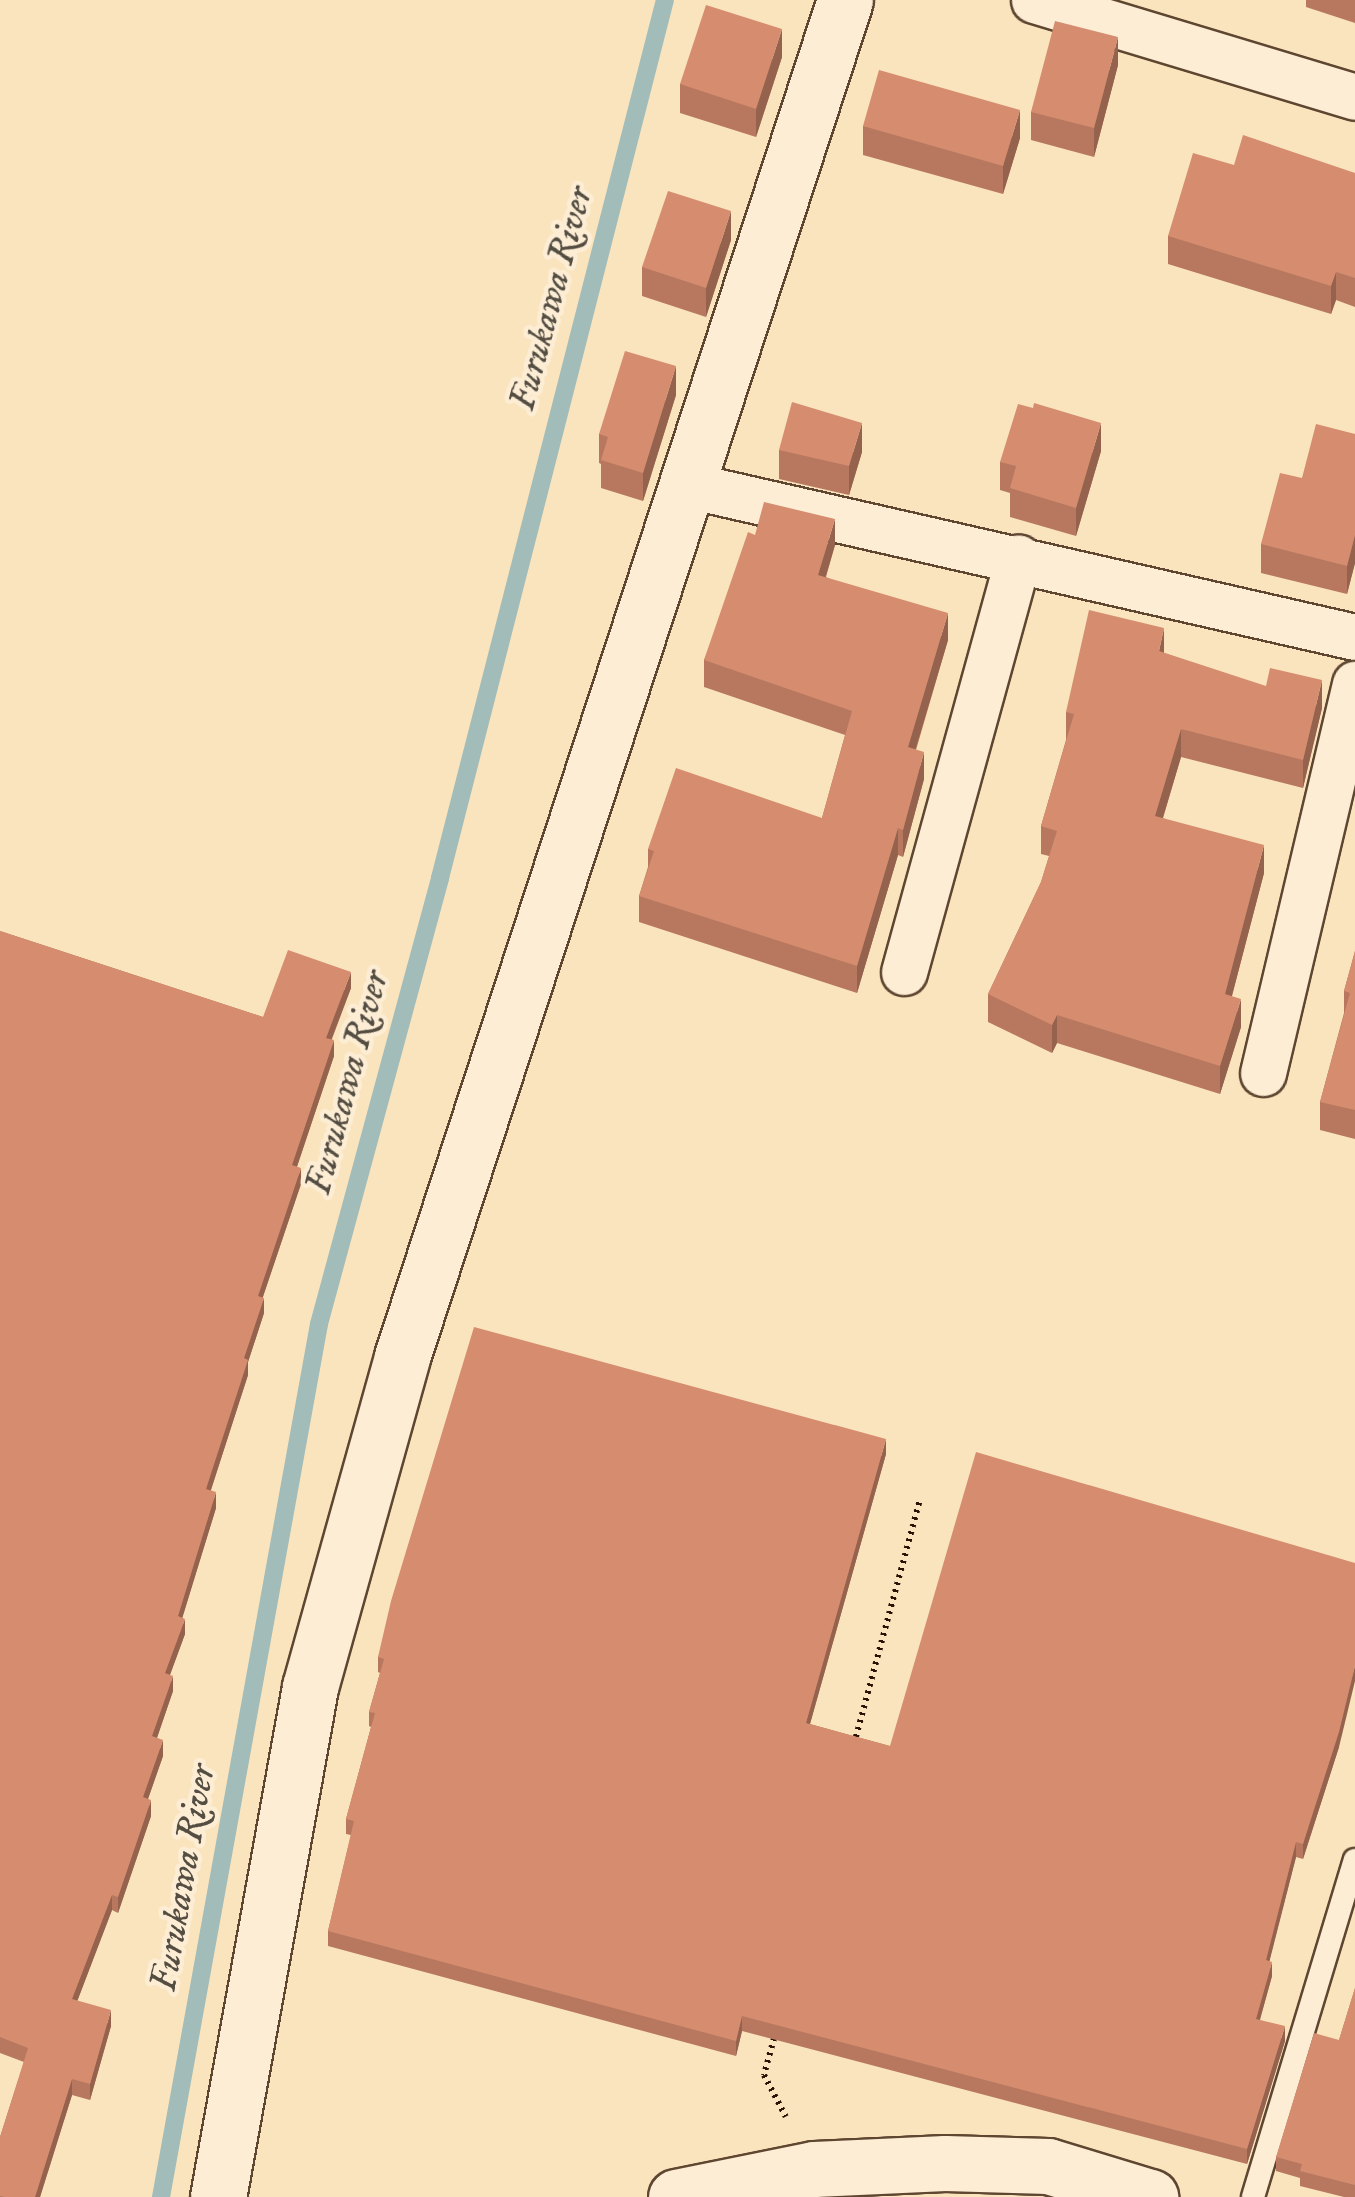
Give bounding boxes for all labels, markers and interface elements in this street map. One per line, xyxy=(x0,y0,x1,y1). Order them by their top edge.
water label: Furukawa River xyxy=(501,182,605,416)
water label: Furukawa River xyxy=(297,966,401,1200)
water label: Furukawa River xyxy=(143,1761,227,1995)

